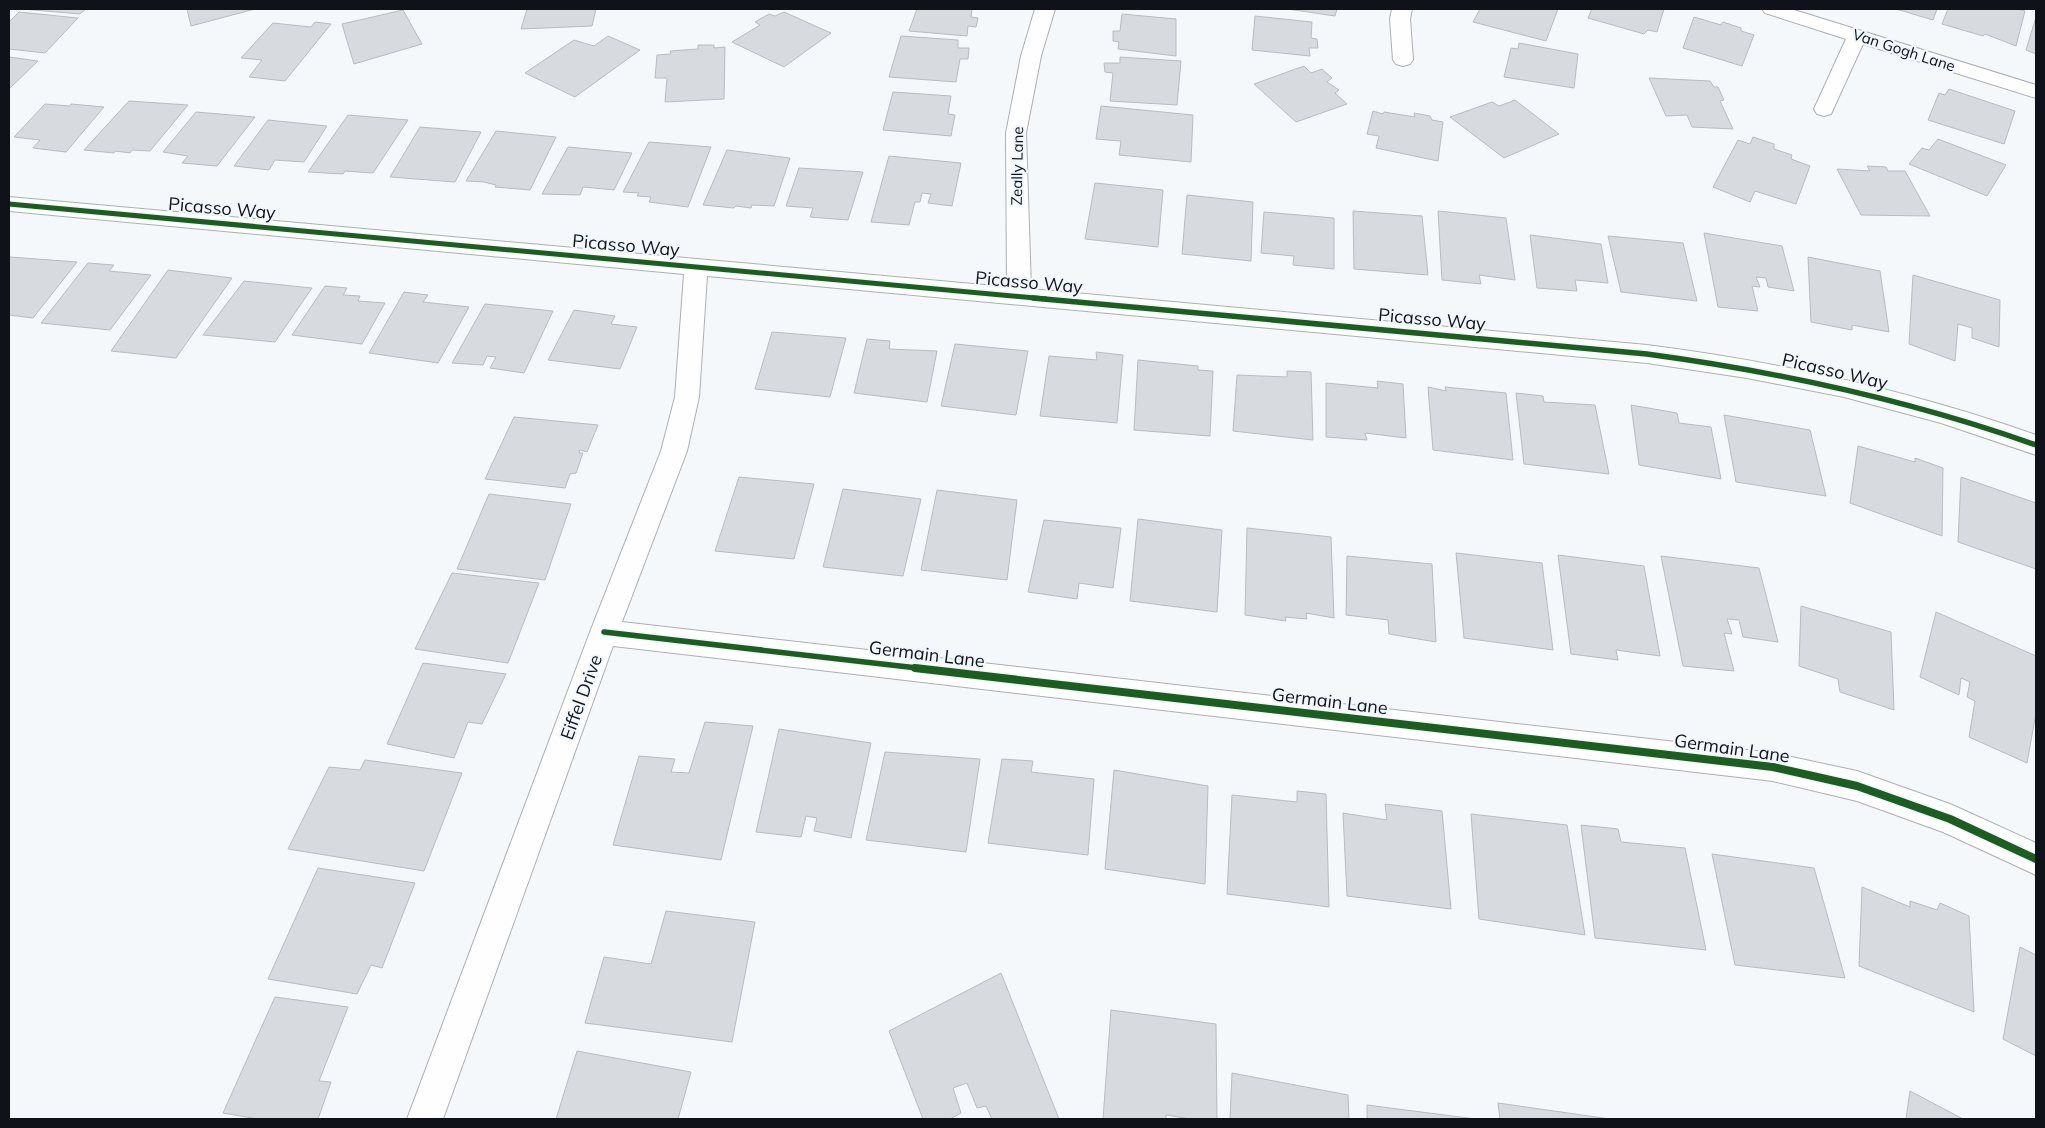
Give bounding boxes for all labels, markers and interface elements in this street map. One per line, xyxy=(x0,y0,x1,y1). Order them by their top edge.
street label: Van Gogh Lane xyxy=(1850,24,1958,76)
street label: Zeally Lane xyxy=(1007,126,1027,206)
street label: Picasso Way xyxy=(167,192,277,224)
street label: Picasso Way xyxy=(571,229,681,261)
street label: Picasso Way xyxy=(974,266,1084,298)
street label: Picasso Way xyxy=(1377,303,1487,335)
street label: Picasso Way xyxy=(1780,348,1890,394)
street label: Germain Lane xyxy=(868,635,986,673)
street label: Eiffel Drive xyxy=(555,651,607,743)
street label: Germain Lane xyxy=(1271,682,1389,720)
street label: Germain Lane xyxy=(1673,728,1791,768)

